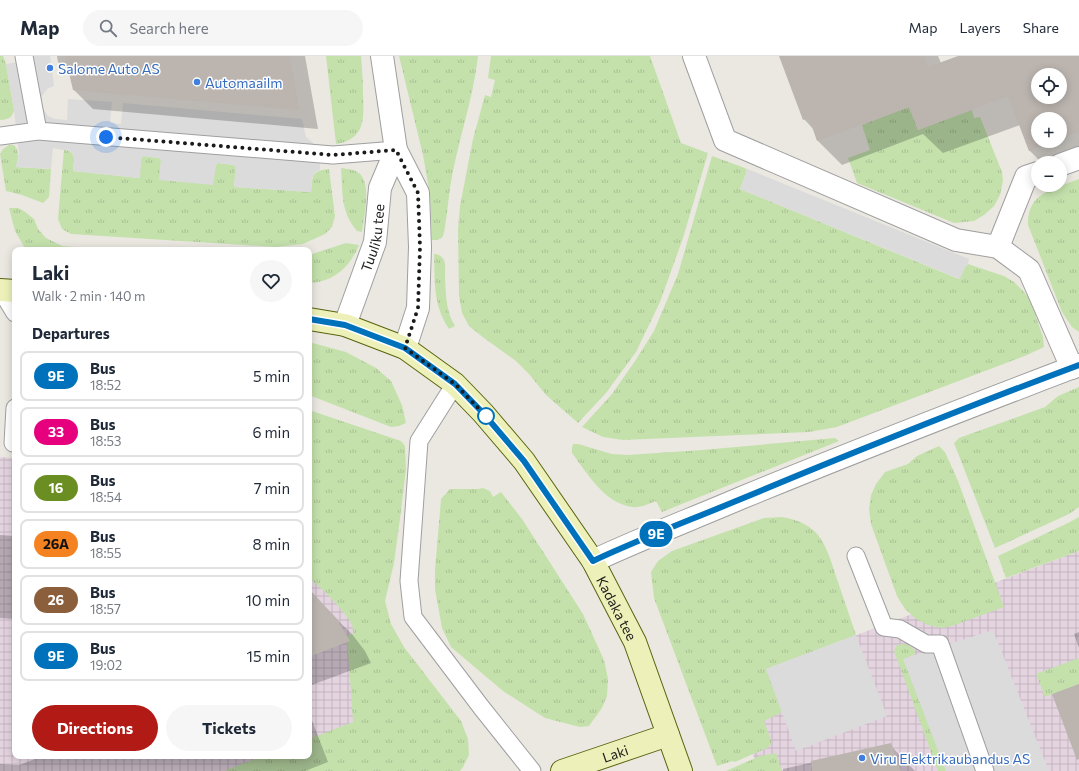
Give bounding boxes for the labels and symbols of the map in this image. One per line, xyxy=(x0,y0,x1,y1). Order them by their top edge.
place label: Salome Auto AS xyxy=(58,60,160,77)
marker: Salome Auto AS xyxy=(45,63,55,73)
place label: Automaailm xyxy=(205,74,283,91)
marker: Automaailm xyxy=(192,77,202,87)
your location xyxy=(96,127,116,147)
street label: Tuuliku tee xyxy=(357,203,387,274)
unlabelled marker xyxy=(477,407,495,425)
line badge: 9E xyxy=(638,521,674,547)
street label: Kadaka tee xyxy=(594,573,641,643)
street label: Laki xyxy=(600,741,630,765)
place label: Viru Elektrikaubandus AS xyxy=(870,750,1030,767)
marker: Viru Elektrikaubandus AS xyxy=(857,753,867,763)

